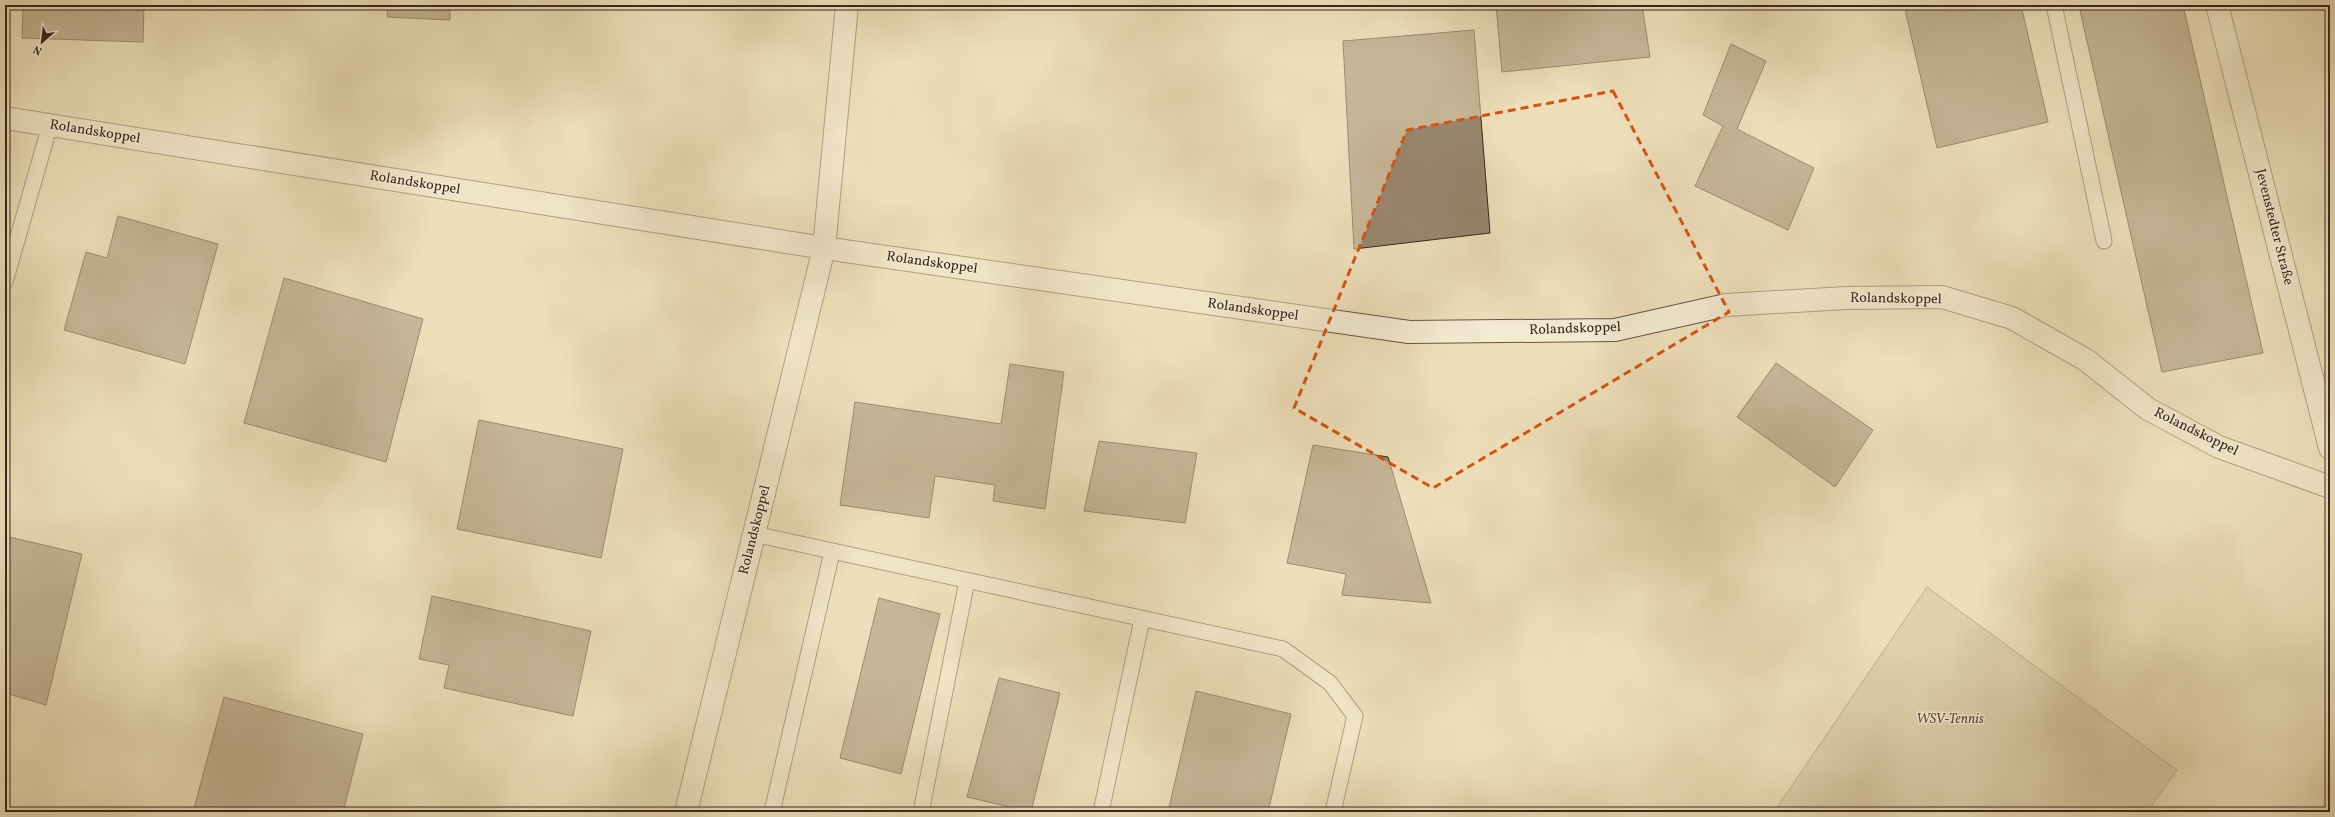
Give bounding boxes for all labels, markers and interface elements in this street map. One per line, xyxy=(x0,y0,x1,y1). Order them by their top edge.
north arrow xyxy=(22,22,62,62)
text: N xyxy=(31,41,45,58)
street label: Rolandskoppel xyxy=(48,115,142,149)
street label: Rolandskoppel xyxy=(368,166,462,200)
street label: Jevenstedter Straße xyxy=(2250,167,2298,287)
street label: Rolandskoppel xyxy=(885,247,979,279)
street label: Rolandskoppel xyxy=(1850,289,1942,309)
street label: Rolandskoppel xyxy=(1206,294,1300,326)
street label: Rolandskoppel xyxy=(1529,318,1621,340)
street label: Rolandskoppel xyxy=(2151,403,2241,461)
street label: Rolandskoppel xyxy=(735,483,775,577)
park label: WSV-Tennis xyxy=(1916,710,1984,729)

